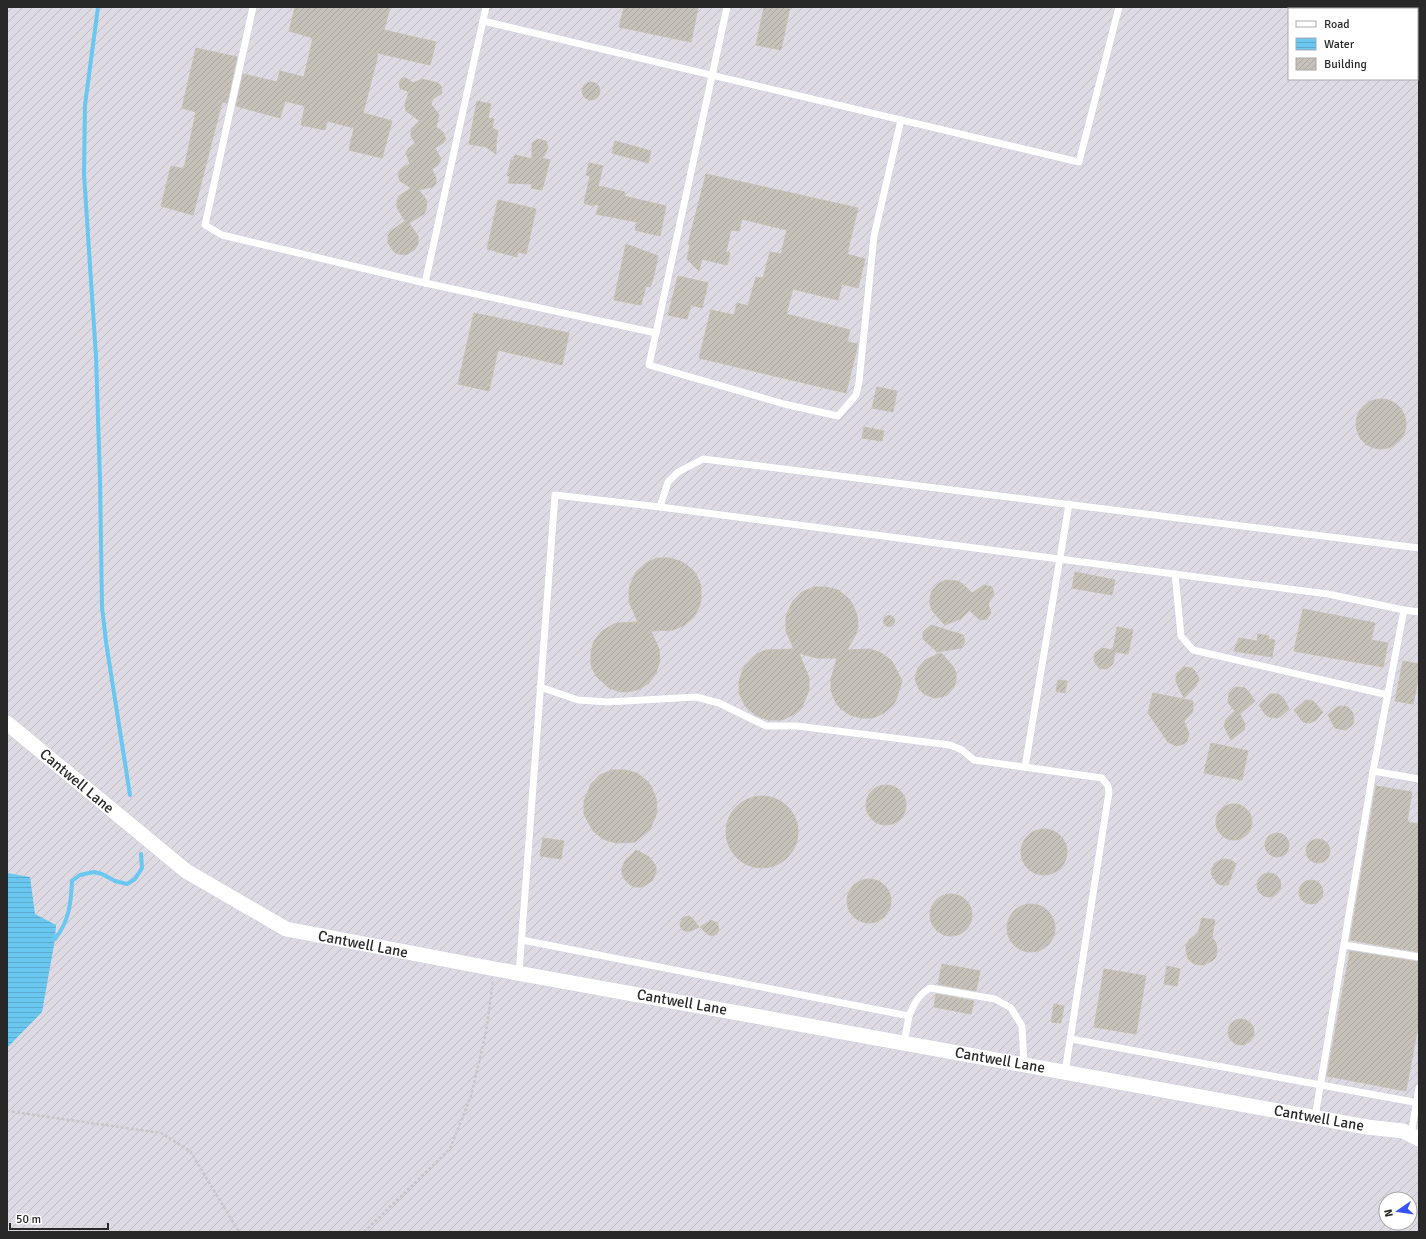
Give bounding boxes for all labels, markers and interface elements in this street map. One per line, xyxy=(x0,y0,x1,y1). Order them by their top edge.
legend xyxy=(1288,8,1418,80)
text: Road xyxy=(1324,17,1350,32)
text: Water xyxy=(1324,37,1355,52)
text: Building xyxy=(1324,57,1367,72)
street label: Cantwell Lane xyxy=(36,745,118,817)
street label: Cantwell Lane xyxy=(317,926,409,962)
street label: Cantwell Lane xyxy=(636,985,728,1019)
street label: Cantwell Lane xyxy=(954,1043,1046,1077)
street label: Cantwell Lane xyxy=(1273,1101,1365,1135)
north arrow xyxy=(1378,1191,1418,1231)
scale bar xyxy=(10,1205,108,1231)
text: N xyxy=(1382,1208,1396,1218)
text: 50 m xyxy=(16,1212,41,1227)

